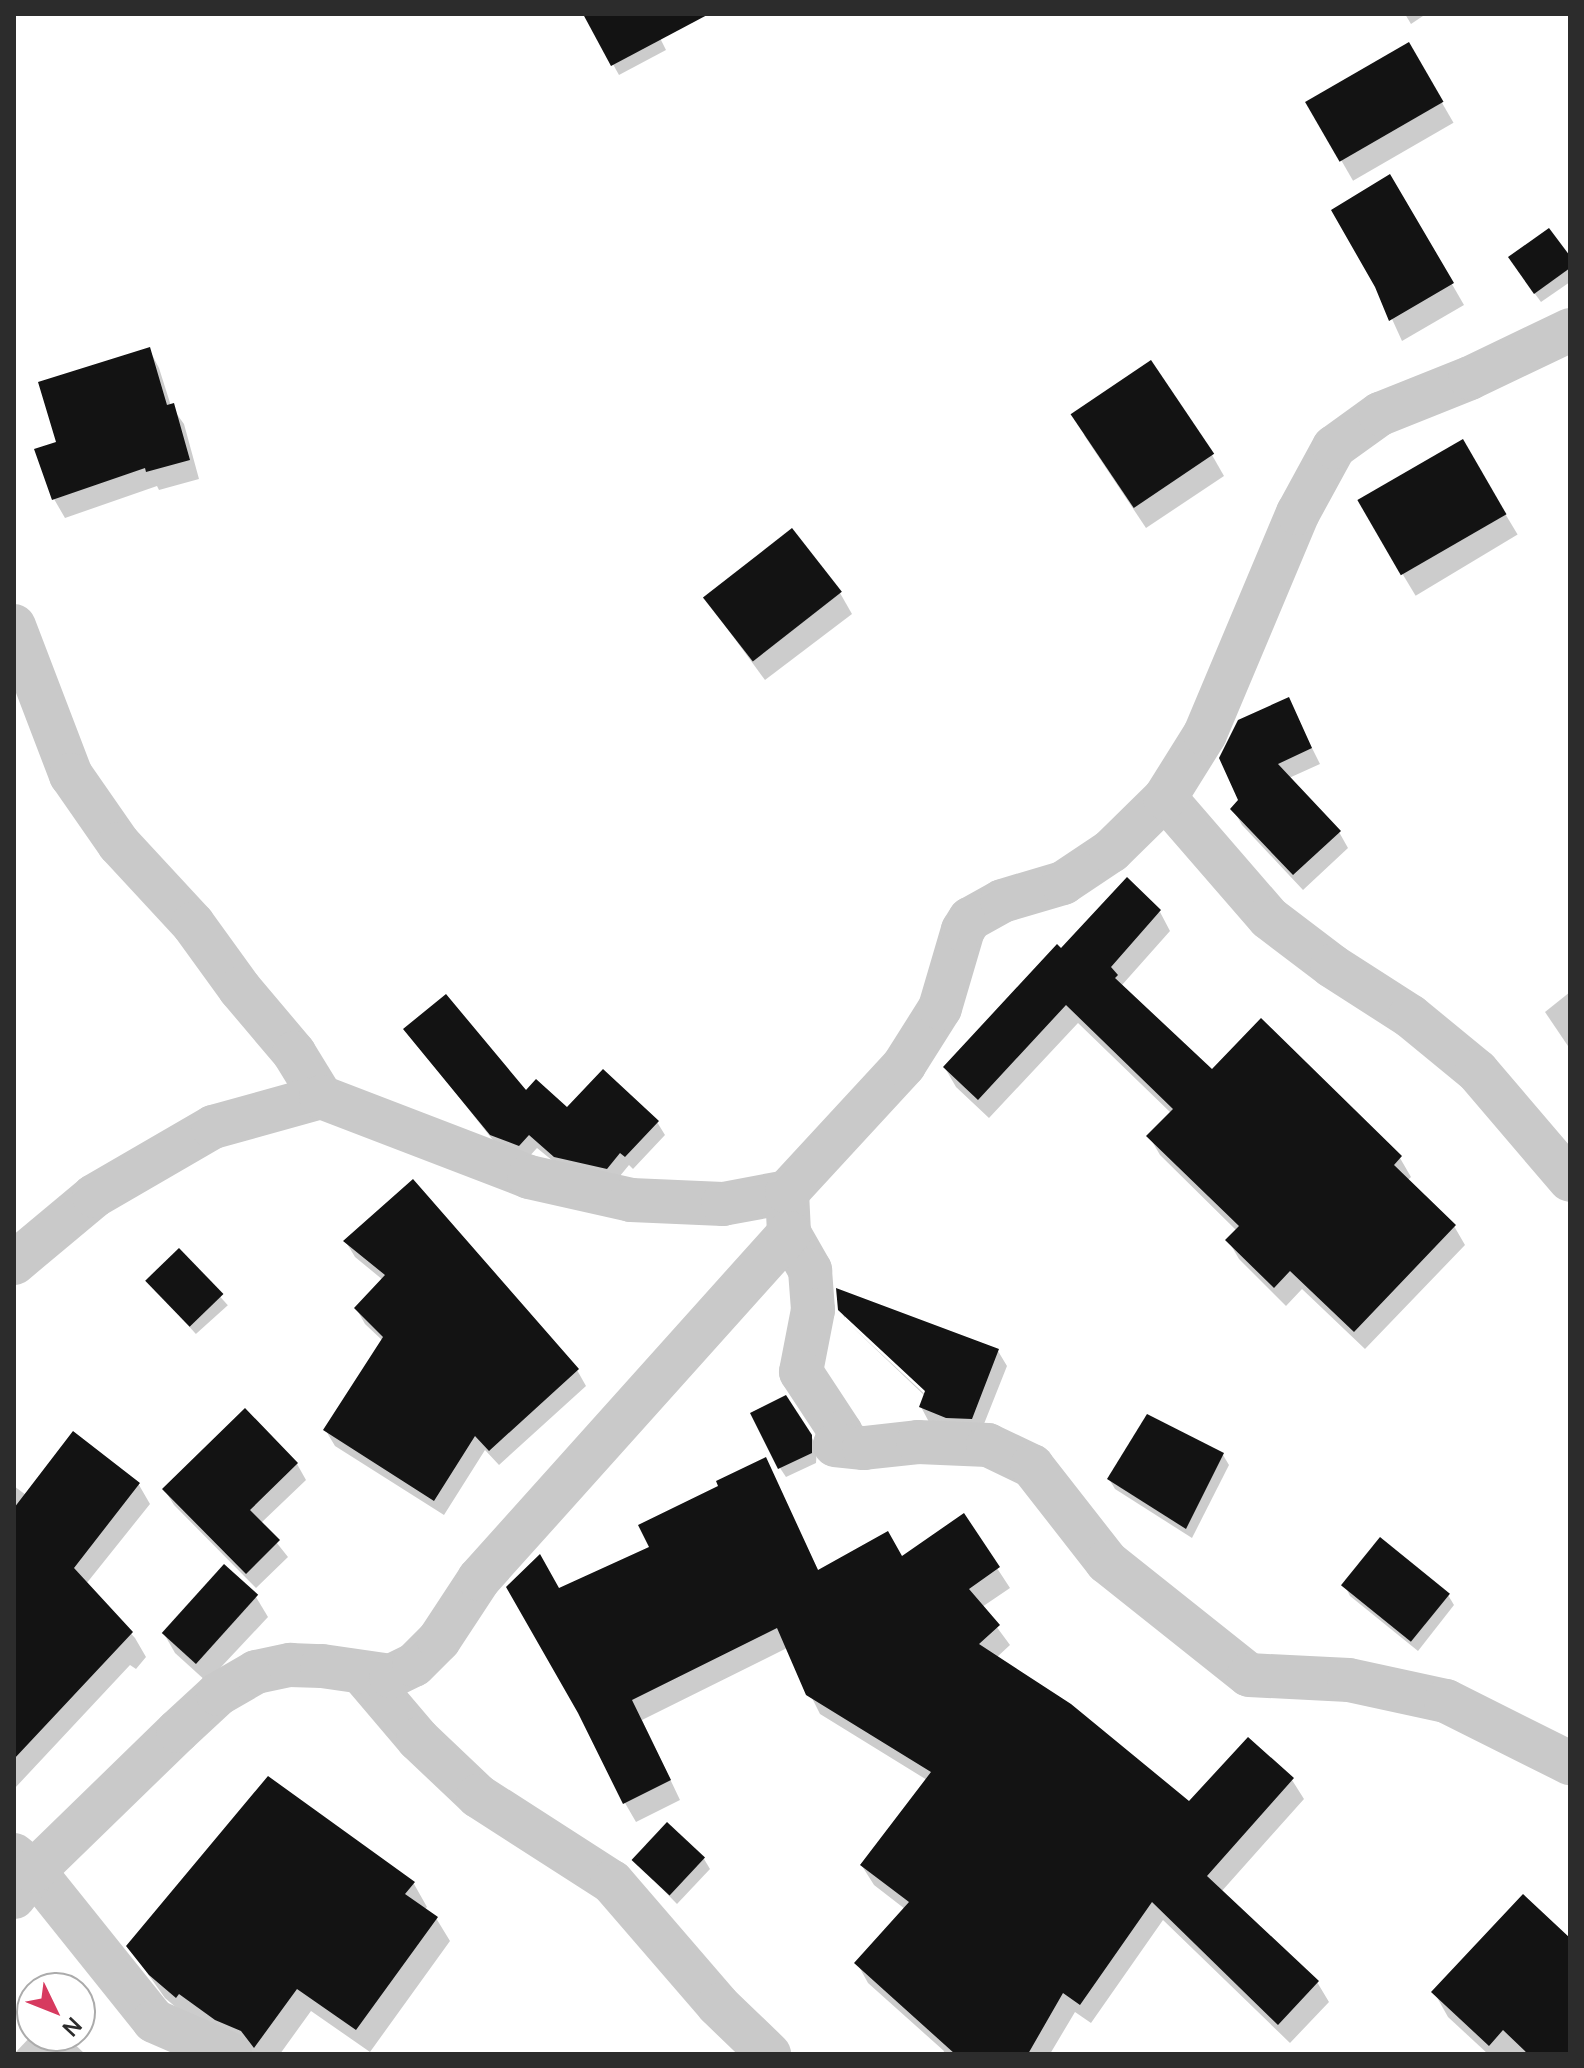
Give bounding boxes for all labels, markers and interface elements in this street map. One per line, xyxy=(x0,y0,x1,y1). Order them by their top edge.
north arrow xyxy=(16,1972,96,2052)
text: N xyxy=(56,2011,88,2043)

